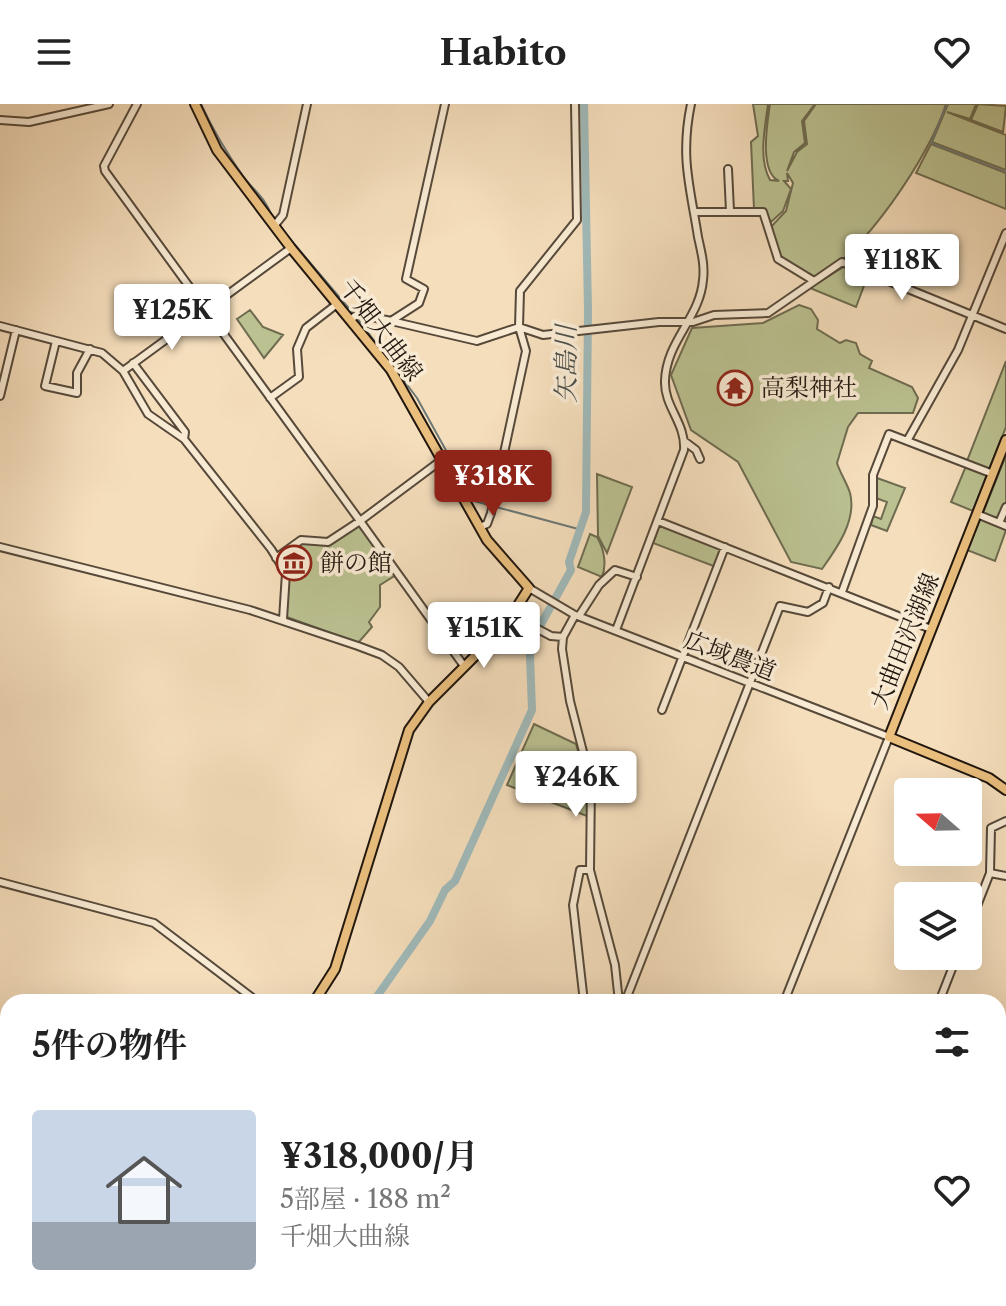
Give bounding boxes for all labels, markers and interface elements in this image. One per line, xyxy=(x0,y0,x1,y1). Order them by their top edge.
icon: menu xyxy=(32,30,76,74)
text: Habito xyxy=(439,30,567,74)
icon: heart xyxy=(930,30,974,74)
pin: ¥118K xyxy=(846,234,958,302)
text: ¥118K xyxy=(863,244,941,276)
street label: 千畑大曲線 xyxy=(334,273,429,386)
pin: ¥125K xyxy=(116,284,228,352)
text: ¥125K xyxy=(132,294,212,326)
water label: 矢島川 xyxy=(550,322,582,403)
temple icon: 高梨神社 xyxy=(716,369,754,407)
place label: 高梨神社 xyxy=(761,373,857,402)
pin: ¥318K xyxy=(437,450,549,518)
text: ¥318K xyxy=(453,460,533,492)
museum icon: 餅の館 xyxy=(275,544,313,582)
place label: 餅の館 xyxy=(320,548,392,577)
street label: 大曲田沢湖線 xyxy=(864,569,945,713)
pin: ¥151K xyxy=(428,602,540,670)
text: ¥151K xyxy=(446,612,522,644)
street label: 広域農道 xyxy=(680,625,780,686)
pin: ¥246K xyxy=(520,751,632,819)
text: ¥246K xyxy=(534,761,618,793)
north arrow xyxy=(894,778,982,866)
map controls xyxy=(894,778,982,970)
button: layers xyxy=(894,882,982,970)
icon: filters xyxy=(930,1020,974,1064)
text: 5件の物件 xyxy=(32,1024,187,1066)
text: ¥318,000/月 xyxy=(280,1135,479,1177)
icon: home xyxy=(96,1142,192,1238)
icon: heart xyxy=(930,1168,974,1212)
text: 5部屋 · 188 m² xyxy=(280,1183,451,1215)
text: 千畑大曲線 xyxy=(280,1220,410,1252)

